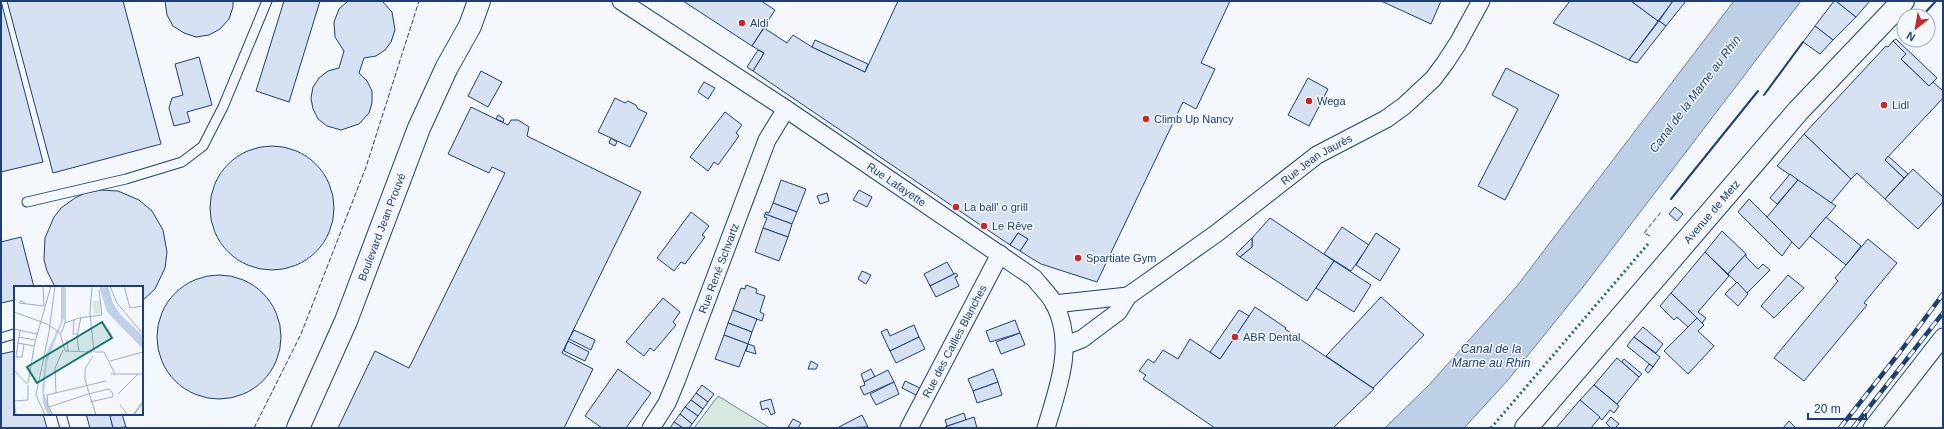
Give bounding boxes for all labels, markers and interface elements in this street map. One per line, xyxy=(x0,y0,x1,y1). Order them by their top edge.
north arrow xyxy=(1896,8,1936,48)
place label: Aldi xyxy=(750,17,768,29)
marker: Aldi xyxy=(737,18,747,28)
text: N xyxy=(1904,29,1917,44)
water label: Canal de la Marne au Rhin xyxy=(1646,33,1744,155)
place label: Wega xyxy=(1317,95,1346,107)
marker: Wega xyxy=(1304,96,1314,106)
place label: Lidl xyxy=(1892,99,1909,111)
marker: Lidl xyxy=(1879,100,1889,110)
place label: Climb Up Nancy xyxy=(1154,113,1234,125)
marker: Climb Up Nancy xyxy=(1141,114,1151,124)
street label: Rue Jean Jaurès xyxy=(1278,131,1355,187)
street label: Rue Lafayette xyxy=(865,160,928,209)
street label: Boulevard Jean Prouvé xyxy=(356,171,407,282)
street label: Avenue de Metz xyxy=(1681,178,1742,246)
place label: La ball' o grill xyxy=(964,201,1028,213)
marker: La ball' o grill xyxy=(951,202,961,212)
place label: Le Rêve xyxy=(992,220,1033,232)
street label: Rue René Schvartz xyxy=(696,221,741,315)
marker: Le Rêve xyxy=(979,221,989,231)
place label: Spartiate Gym xyxy=(1086,252,1156,264)
marker: Spartiate Gym xyxy=(1073,253,1083,263)
street label: Rue des Cailles Blanches xyxy=(920,282,989,400)
inset map xyxy=(14,286,143,415)
place label: ABR Dental xyxy=(1243,331,1300,343)
marker: ABR Dental xyxy=(1230,332,1240,342)
water label: Canal de la Marne au Rhin xyxy=(1452,342,1531,370)
scale bar xyxy=(1808,395,1866,421)
text: 20 m xyxy=(1814,402,1841,416)

